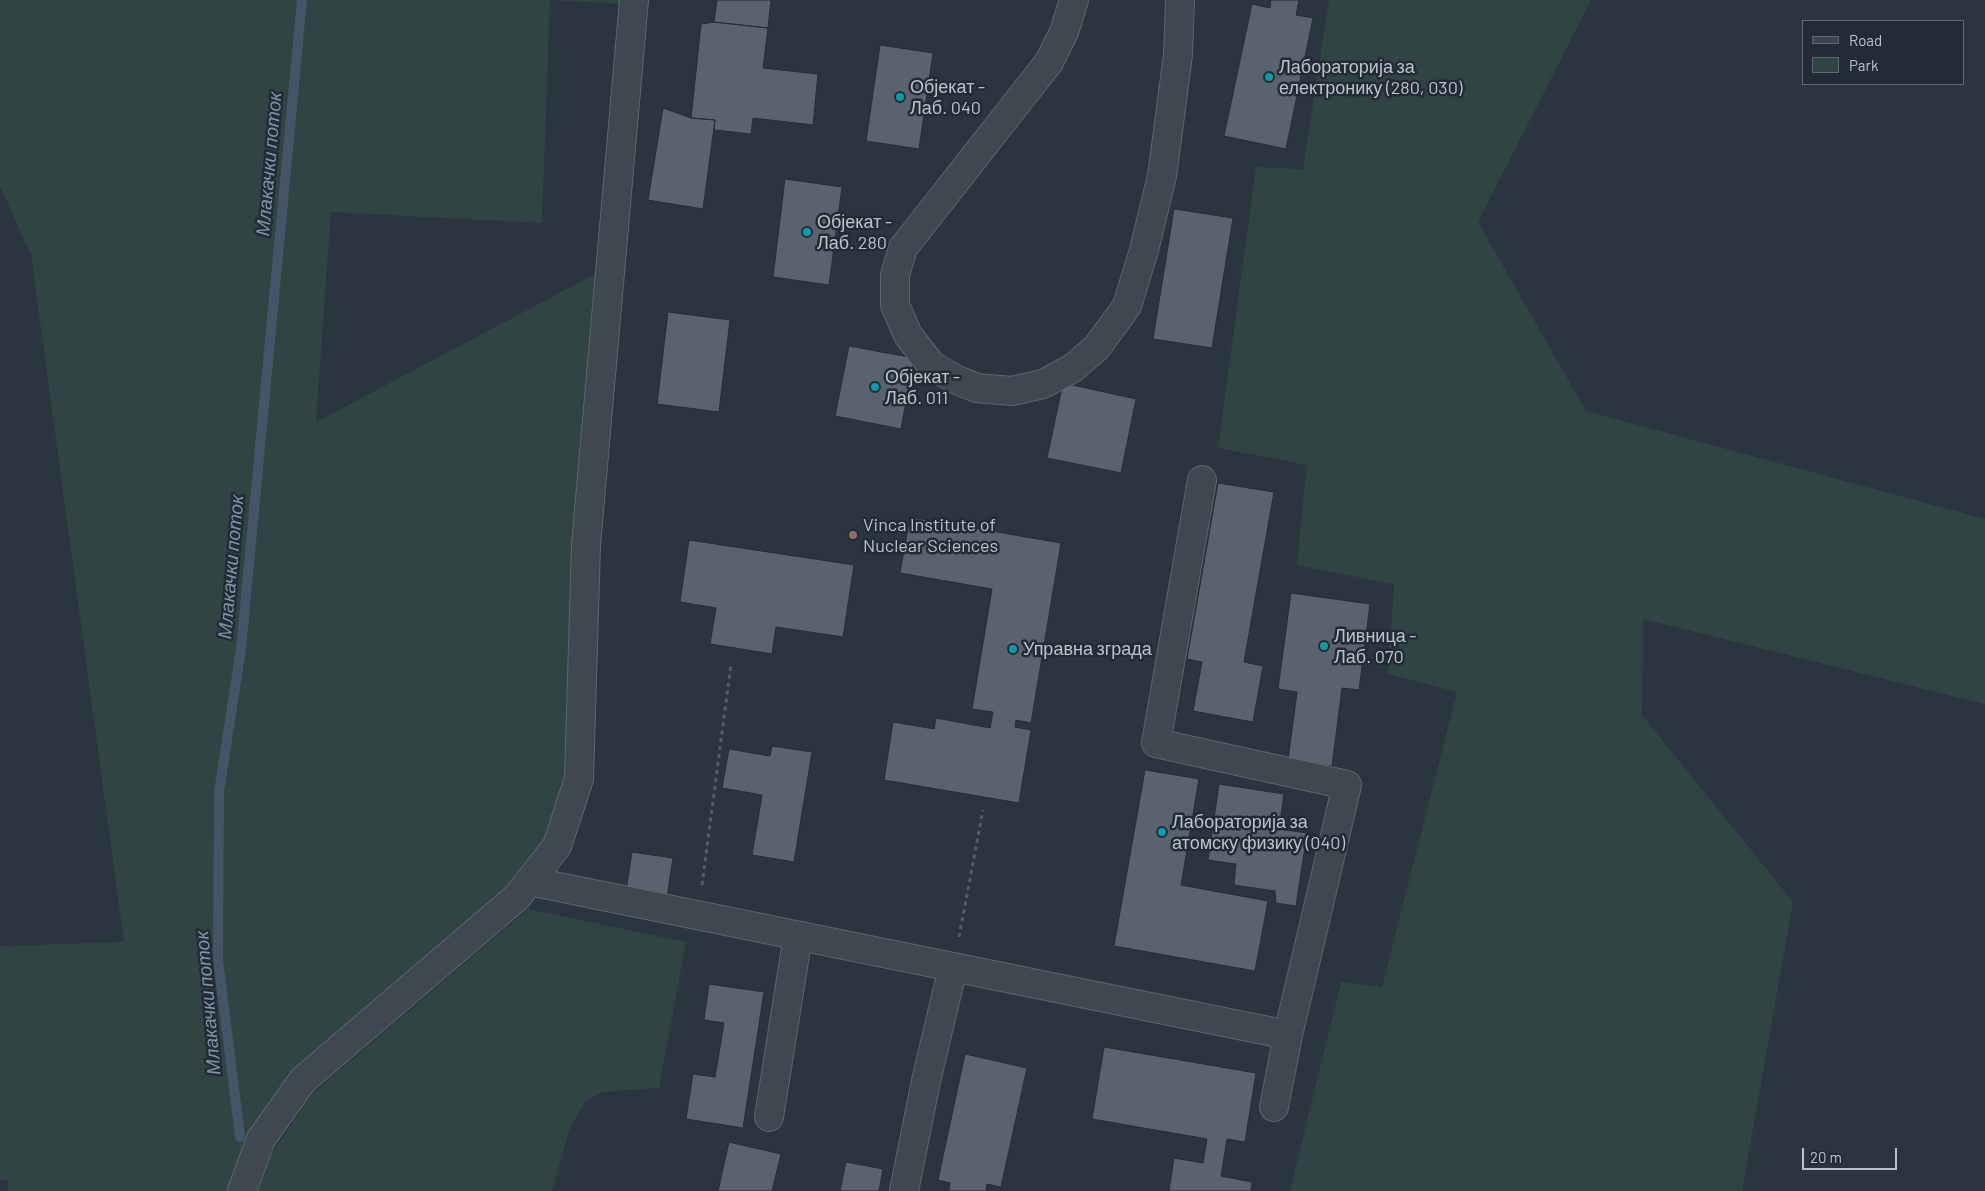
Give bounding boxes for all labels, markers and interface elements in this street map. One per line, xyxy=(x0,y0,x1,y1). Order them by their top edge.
legend xyxy=(1802,20,1965,85)
text: Road xyxy=(1849,31,1882,49)
place label: Лабораторија за електронику (280, 030) xyxy=(1279,56,1462,98)
text: Park xyxy=(1849,56,1878,74)
marker: Лабораторија за електронику (280, 030) xyxy=(1263,71,1275,83)
place label: Објекат - Лаб. 040 xyxy=(910,76,985,118)
water label: Млакачки поток xyxy=(251,91,287,237)
marker: Објекат - Лаб. 040 xyxy=(894,91,906,103)
place label: Објекат - Лаб. 280 xyxy=(817,211,892,253)
marker: Објекат - Лаб. 280 xyxy=(801,226,813,238)
place label: Објекат - Лаб. 011 xyxy=(885,366,960,408)
marker: Објекат - Лаб. 011 xyxy=(869,381,881,393)
water label: Млакачки поток xyxy=(213,494,249,640)
place label: Vinca Institute of Nuclear Sciences xyxy=(863,514,998,556)
marker: Vinca Institute of Nuclear Sciences xyxy=(847,529,859,541)
place label: Ливница - Лаб. 070 xyxy=(1334,625,1416,668)
place label: Управна зграда xyxy=(1023,638,1152,660)
marker: Ливница - Лаб. 070 xyxy=(1318,640,1330,652)
marker: Управна зграда xyxy=(1007,643,1019,655)
place label: Лабораторија за атомску физику (040) xyxy=(1172,811,1345,854)
marker: Лабораторија за атомску физику (040) xyxy=(1156,826,1168,838)
water label: Млакачки поток xyxy=(190,930,226,1076)
scale bar xyxy=(1805,1138,1900,1170)
text: 20 m xyxy=(1810,1148,1842,1166)

